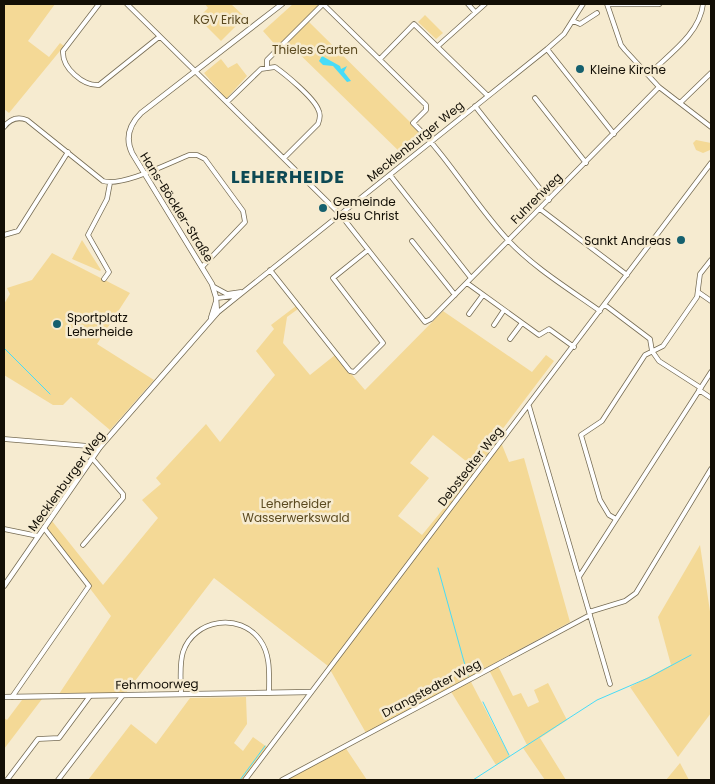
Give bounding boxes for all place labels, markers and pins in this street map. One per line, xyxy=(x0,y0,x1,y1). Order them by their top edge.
place label: Kleine Kirche xyxy=(590,61,666,78)
marker: Kleine Kirche xyxy=(574,63,586,75)
place label: Gemeinde Jesu Christ xyxy=(333,193,399,224)
marker: Gemeinde Jesu Christ xyxy=(317,202,329,214)
place label: Sankt Andreas xyxy=(584,232,671,249)
marker: Sankt Andreas xyxy=(675,234,687,246)
place label: Sportplatz Leherheide xyxy=(67,309,133,340)
marker: Sportplatz Leherheide xyxy=(51,318,63,330)

